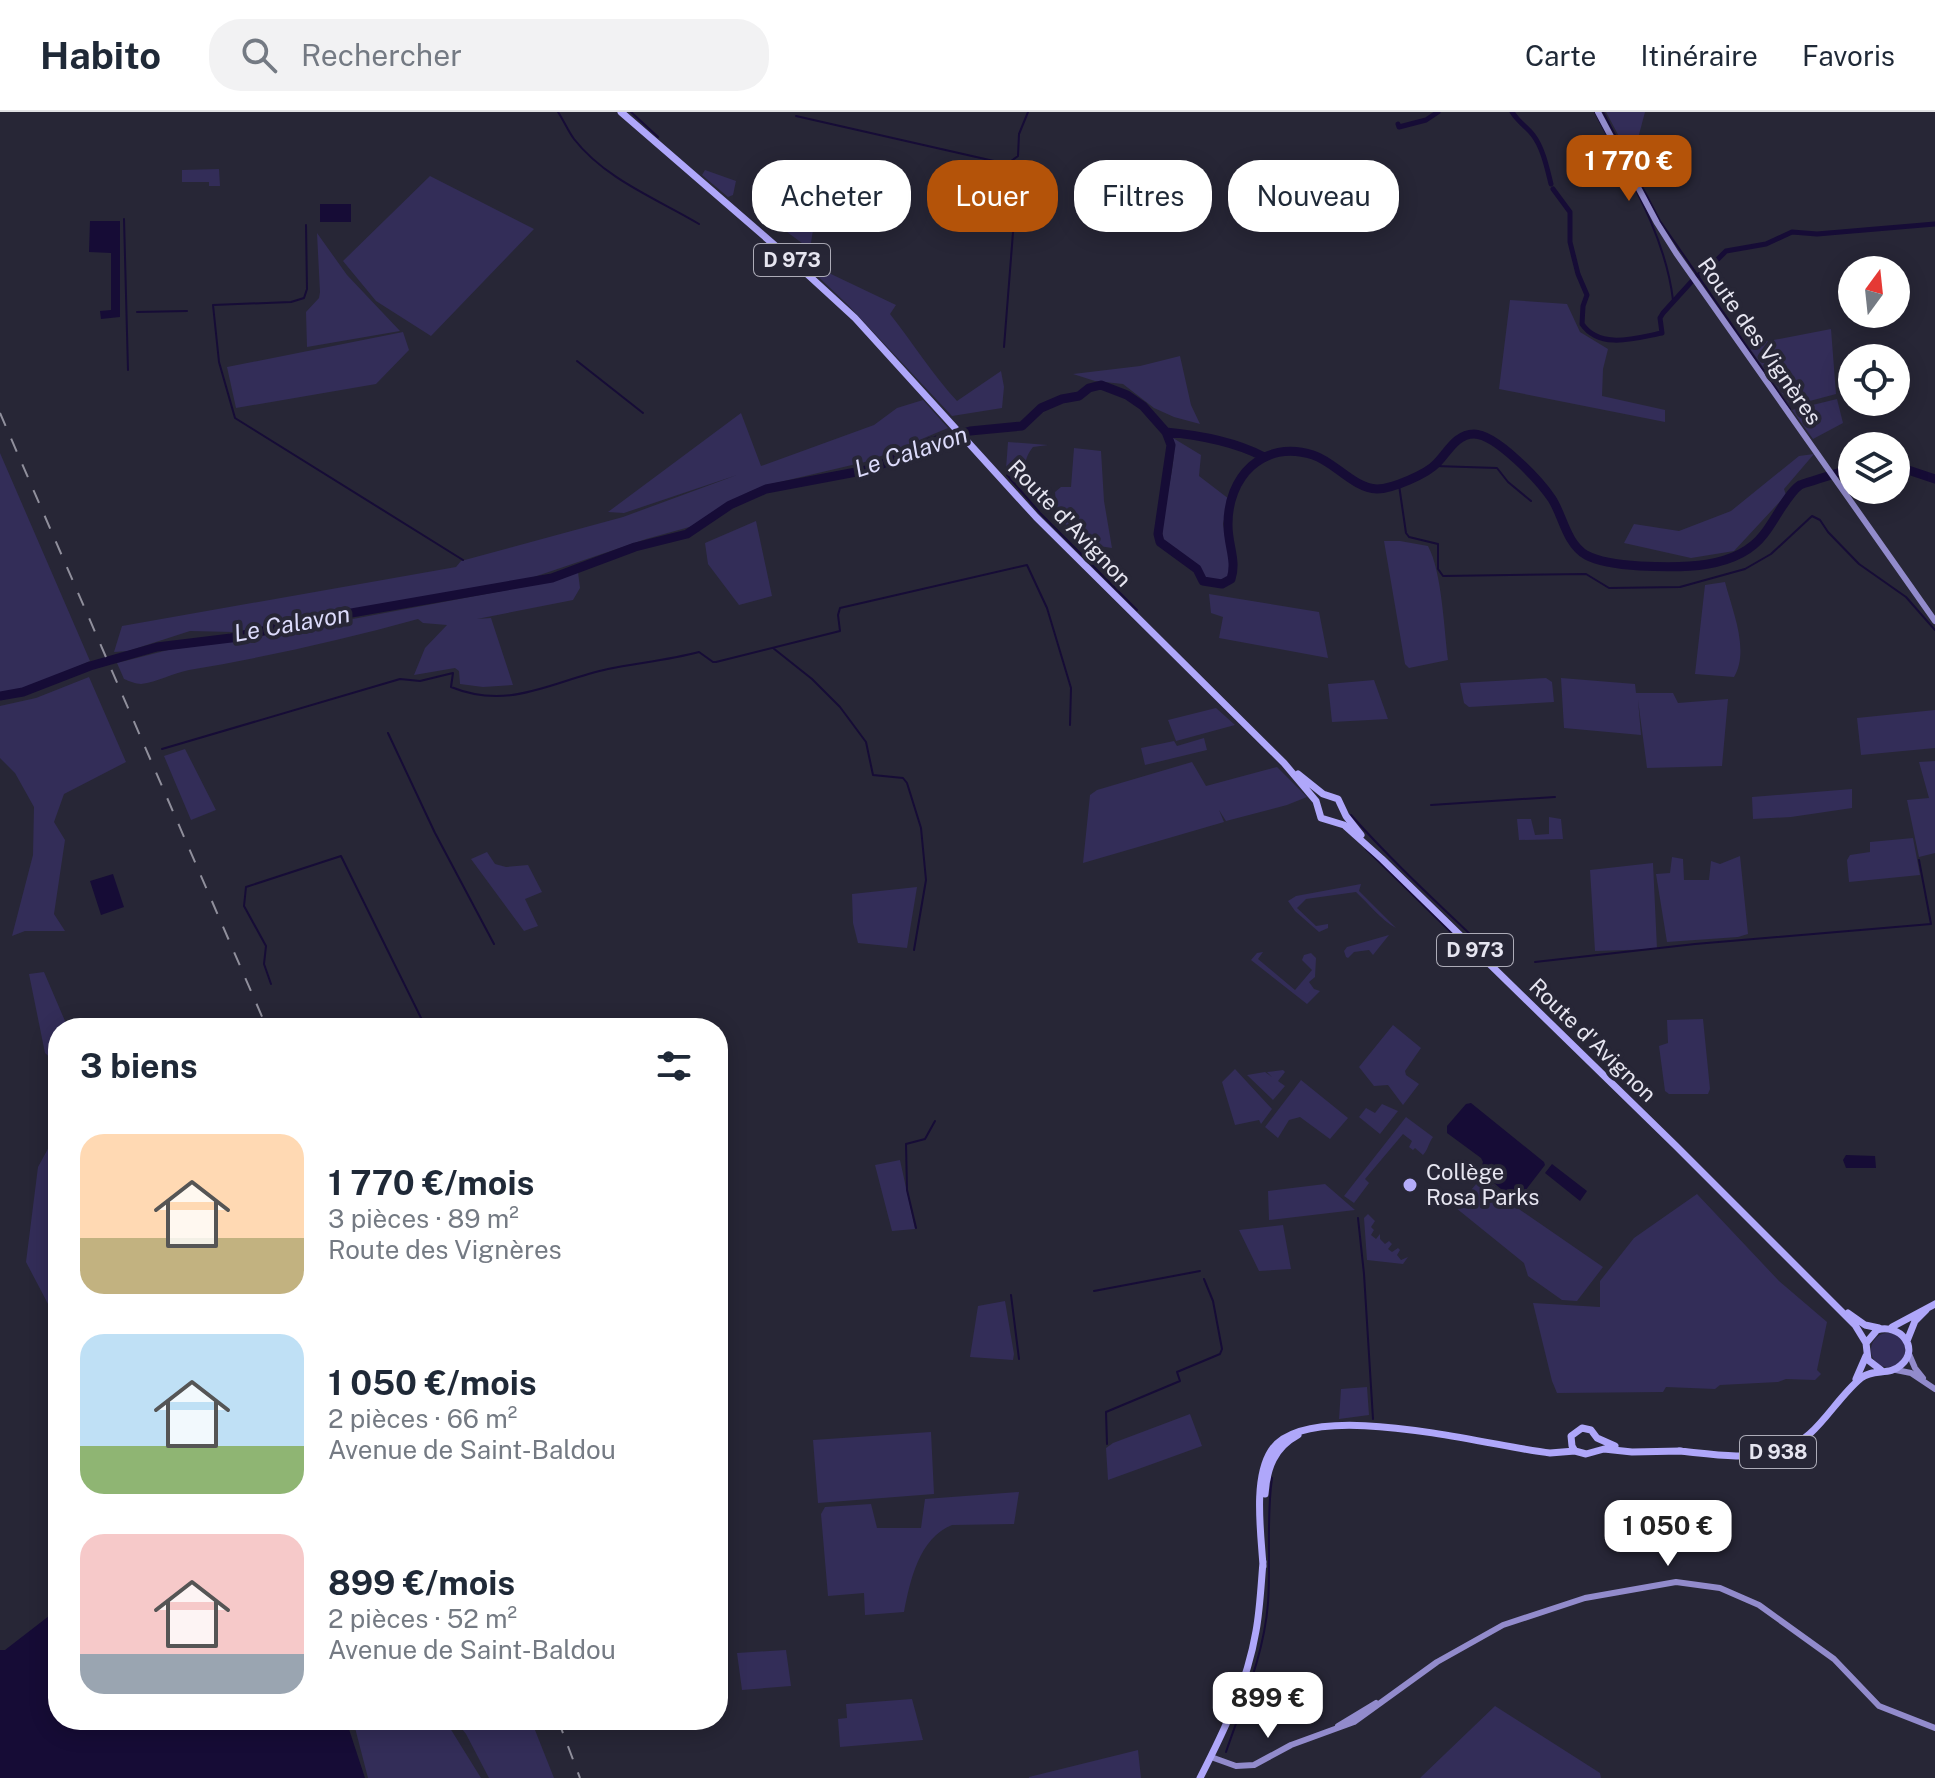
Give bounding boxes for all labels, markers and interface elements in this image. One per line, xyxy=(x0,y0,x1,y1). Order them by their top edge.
search box xyxy=(209,19,769,91)
text: Habito xyxy=(40,33,161,78)
icon: search xyxy=(237,33,281,77)
text: Rechercher xyxy=(301,37,462,73)
text: Carte xyxy=(1525,39,1596,72)
text: Itinéraire xyxy=(1640,39,1758,72)
text: Favoris xyxy=(1802,39,1895,72)
pin: 1 770 € xyxy=(1555,135,1703,203)
text: 1 770 € xyxy=(1584,145,1674,176)
chip: Acheter xyxy=(752,160,911,232)
chip: Louer xyxy=(927,160,1058,232)
chip: Filtres xyxy=(1074,160,1212,232)
chip: Nouveau xyxy=(1228,160,1399,232)
road number: D 973 xyxy=(754,244,830,276)
street label: Route des Vignères xyxy=(1693,253,1827,429)
north arrow xyxy=(1838,256,1910,328)
map controls xyxy=(1838,256,1910,504)
button: locate xyxy=(1838,344,1910,416)
water label: Le Calavon xyxy=(851,420,971,482)
button: layers xyxy=(1838,432,1910,504)
street label: Route d'Avignon xyxy=(1003,454,1137,592)
water label: Le Calavon xyxy=(232,599,352,647)
road number: D 973 xyxy=(1437,934,1513,966)
street label: Route d'Avignon xyxy=(1524,973,1662,1107)
icon: filters xyxy=(652,1044,696,1088)
text: 3 biens xyxy=(80,1046,198,1086)
place label: Collège Rosa Parks xyxy=(1426,1159,1539,1210)
text: 1 770 €/mois xyxy=(328,1163,534,1203)
icon: home xyxy=(144,1166,240,1262)
marker: Collège Rosa Parks xyxy=(1401,1176,1419,1194)
text: 3 pièces · 89 m² xyxy=(328,1203,519,1234)
text: Route des Vignères xyxy=(328,1234,562,1265)
text: 1 050 €/mois xyxy=(328,1363,537,1403)
icon: home xyxy=(144,1366,240,1462)
text: 2 pièces · 66 m² xyxy=(328,1403,517,1434)
text: Avenue de Saint-Baldou xyxy=(328,1434,616,1465)
road number: D 938 xyxy=(1740,1436,1816,1468)
pin: 1 050 € xyxy=(1594,1500,1742,1568)
text: 1 050 € xyxy=(1623,1510,1713,1541)
text: 899 €/mois xyxy=(328,1563,515,1603)
icon: home xyxy=(144,1566,240,1662)
text: 2 pièces · 52 m² xyxy=(328,1603,517,1634)
text: Avenue de Saint-Baldou xyxy=(328,1634,616,1665)
pin: 899 € xyxy=(1212,1672,1324,1740)
text: 899 € xyxy=(1231,1682,1305,1713)

